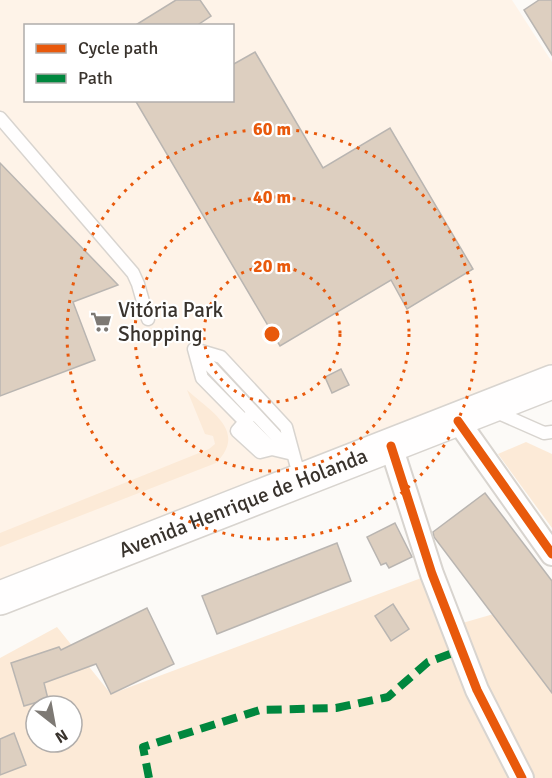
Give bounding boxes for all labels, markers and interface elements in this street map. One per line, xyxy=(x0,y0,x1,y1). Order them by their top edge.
legend xyxy=(24,24,234,102)
text: Cycle path xyxy=(78,37,158,59)
text: Path xyxy=(78,67,113,89)
text: 60 m xyxy=(253,118,291,140)
text: 40 m xyxy=(253,186,291,208)
text: 20 m xyxy=(253,255,291,277)
place label: Vitória Park Shopping xyxy=(118,297,224,347)
supermarket icon: Vitória Park Shopping xyxy=(89,310,113,334)
centre of rings xyxy=(262,324,282,344)
street label: Avenida Henrique de Holanda xyxy=(115,442,371,563)
north arrow xyxy=(24,694,84,754)
text: N xyxy=(51,725,71,747)

